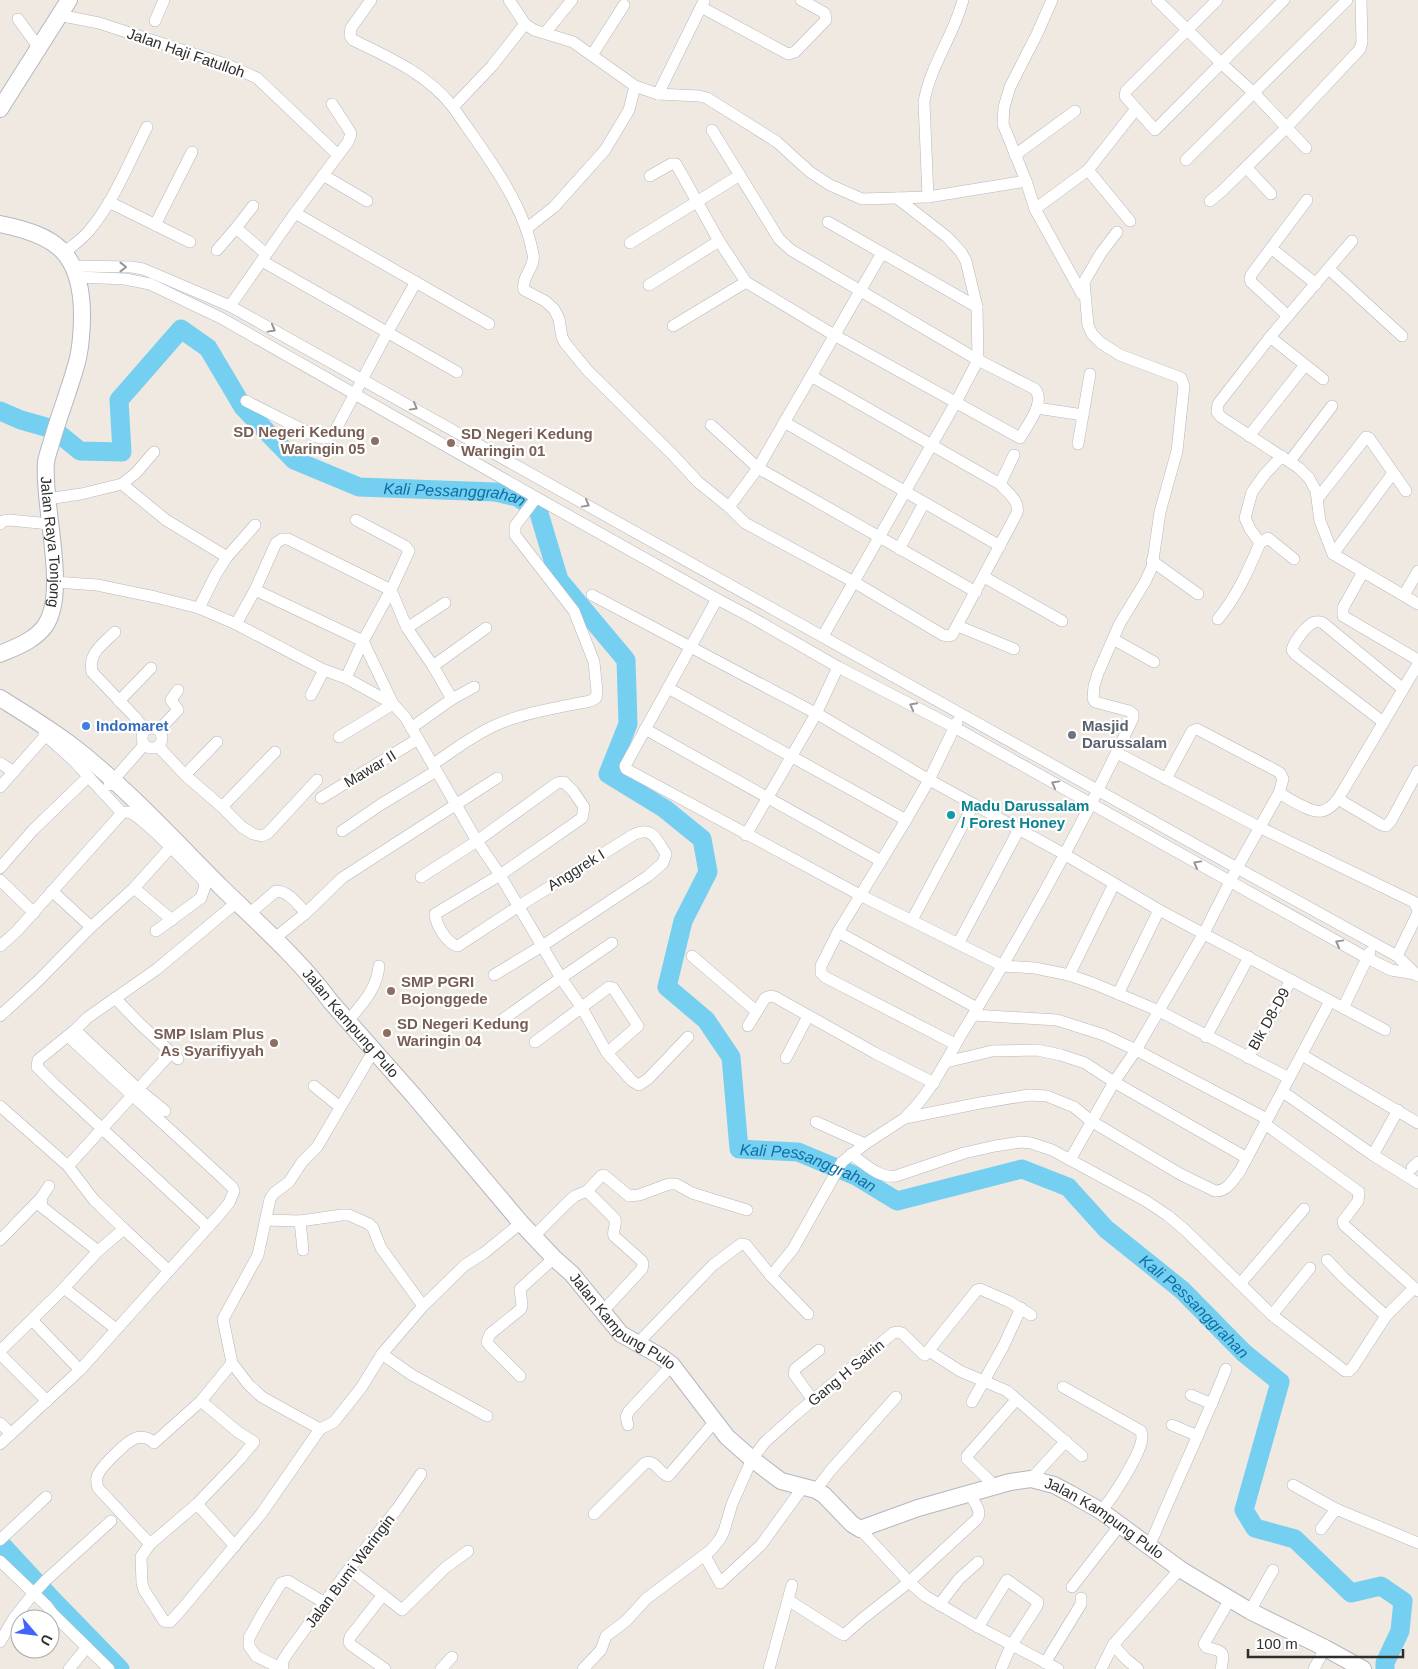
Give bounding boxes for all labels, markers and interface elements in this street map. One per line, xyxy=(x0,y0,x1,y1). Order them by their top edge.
street label: Jalan Haji Fatulloh xyxy=(125,24,247,81)
one-way arrow xyxy=(119,262,127,272)
one-way arrow xyxy=(266,322,275,332)
one-way arrow xyxy=(408,401,417,411)
place label: SD Negeri Kedung Waringin 05 xyxy=(233,423,365,457)
place label: SD Negeri Kedung Waringin 01 xyxy=(461,425,593,459)
marker: SD Negeri Kedung Waringin 05 xyxy=(369,435,381,447)
marker: SD Negeri Kedung Waringin 01 xyxy=(445,437,457,449)
street label: Jalan Raya Tonjong xyxy=(38,476,64,609)
water label: Kali Pessanggrahan xyxy=(383,480,529,510)
one-way arrow xyxy=(581,498,590,508)
one-way arrow xyxy=(909,702,918,712)
place label: Indomaret xyxy=(96,717,169,734)
place label: Masjid Darussalam xyxy=(1082,717,1167,751)
marker: Indomaret xyxy=(80,720,92,732)
marker: Masjid Darussalam xyxy=(1066,729,1078,741)
street label: Mawar II xyxy=(341,746,399,791)
one-way arrow xyxy=(1052,780,1061,790)
place label: Madu Darussalam / Forest Honey xyxy=(961,797,1089,831)
marker: Madu Darussalam / Forest Honey xyxy=(945,809,957,821)
street label: Anggrek I xyxy=(544,845,607,894)
one-way arrow xyxy=(1193,860,1202,870)
one-way arrow xyxy=(1335,939,1344,949)
street label: Jalan Kampung Pulo xyxy=(299,965,403,1081)
place label: SMP PGRI Bojonggede xyxy=(401,973,488,1007)
marker: SMP PGRI Bojonggede xyxy=(385,985,397,997)
street label: Blk D8-D9 xyxy=(1245,985,1293,1053)
place label: SD Negeri Kedung Waringin 04 xyxy=(397,1015,529,1049)
place label: SMP Islam Plus As Syarifiyyah xyxy=(153,1025,264,1059)
marker: SD Negeri Kedung Waringin 04 xyxy=(381,1027,393,1039)
marker: SMP Islam Plus As Syarifiyyah xyxy=(268,1037,280,1049)
water label: Kali Pessanggrahan xyxy=(739,1141,879,1195)
water label: Kali Pessanggrahan xyxy=(1136,1251,1252,1362)
street label: Jalan Kampung Pulo xyxy=(566,1269,679,1373)
street label: Gang H Sairin xyxy=(804,1336,887,1409)
street label: Jalan Kampung Pulo xyxy=(1043,1474,1167,1562)
street label: Jalan Bumi Waringin xyxy=(302,1511,398,1631)
north arrow xyxy=(10,1609,60,1659)
scale bar xyxy=(1248,1626,1403,1658)
text: U xyxy=(37,1632,56,1648)
text: 100 m xyxy=(1256,1635,1298,1652)

